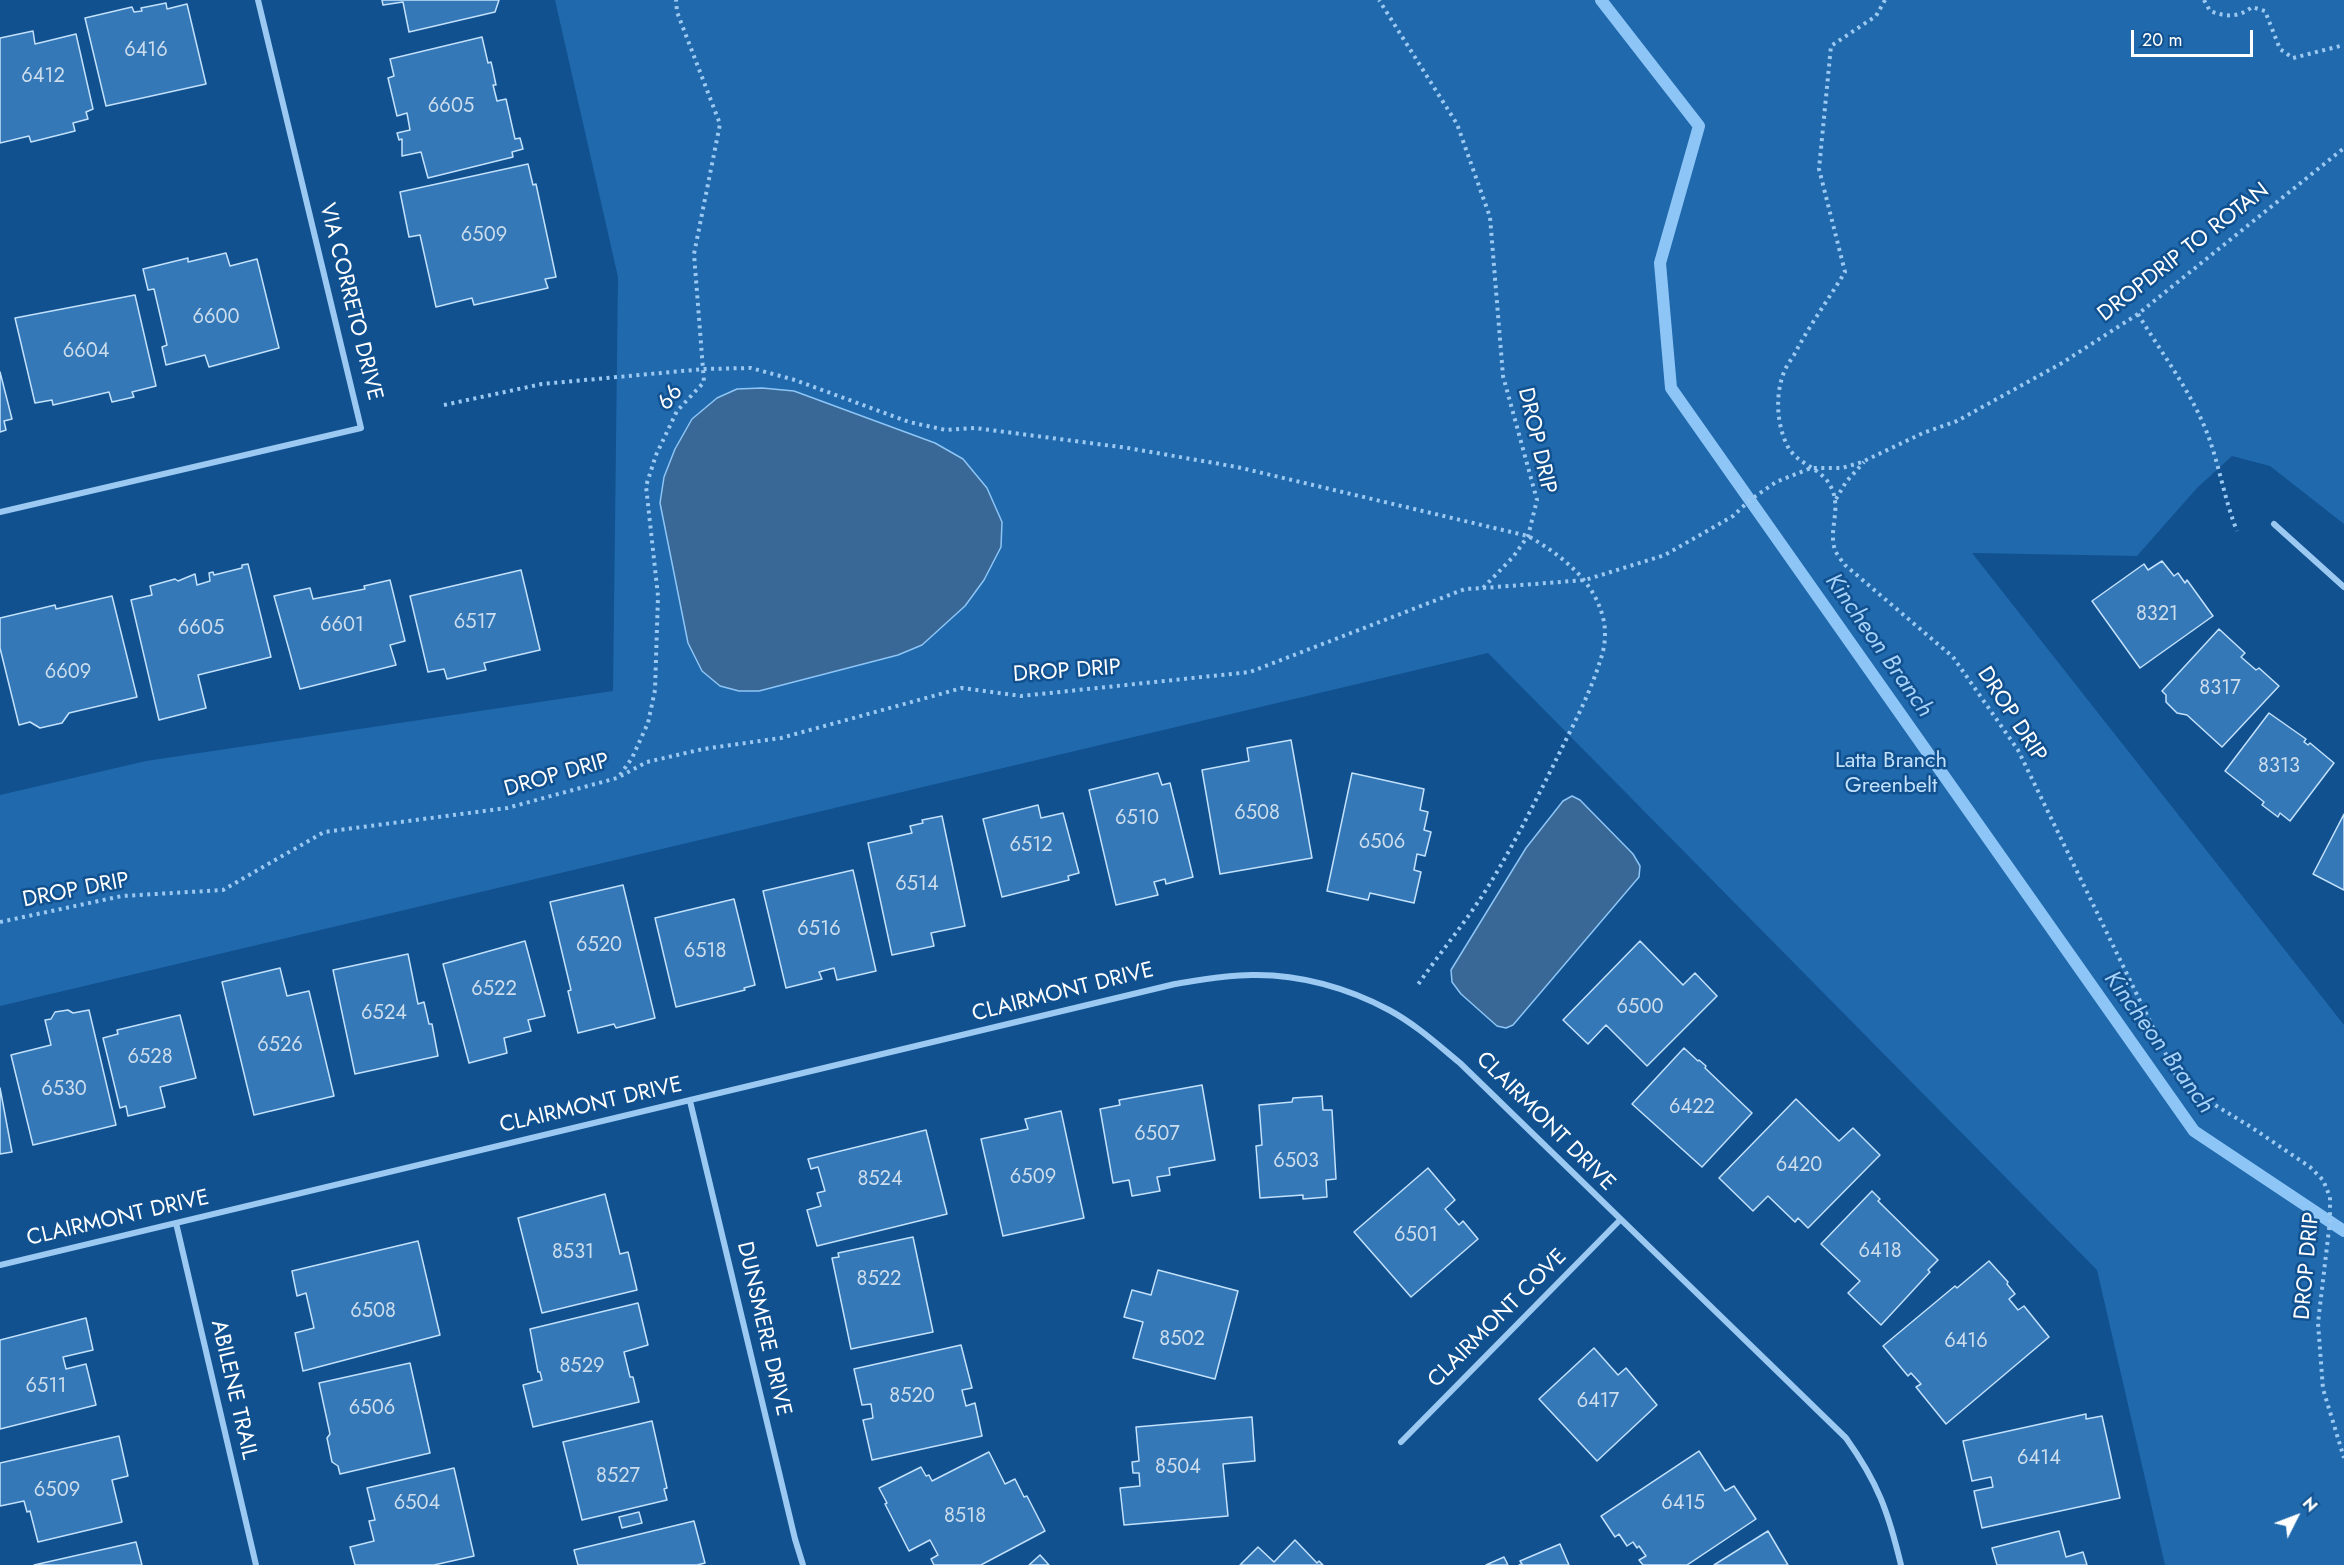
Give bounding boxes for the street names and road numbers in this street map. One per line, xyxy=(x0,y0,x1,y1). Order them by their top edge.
street label: DROPDRIP TO ROTAN xyxy=(2093,178,2275,328)
street label: VIA CORRETO DRIVE xyxy=(313,201,387,403)
street label: 66 xyxy=(653,380,689,416)
street label: DROP DRIP xyxy=(1511,385,1561,497)
street label: DROP DRIP xyxy=(1012,655,1122,689)
street label: DROP DRIP xyxy=(1971,663,2051,767)
street label: DROP DRIP xyxy=(501,748,613,804)
street label: DROP DRIP xyxy=(20,868,132,914)
street label: CLAIRMONT DRIVE xyxy=(969,958,1157,1028)
street label: CLAIRMONT DRIVE xyxy=(1470,1047,1620,1197)
street label: CLAIRMONT DRIVE xyxy=(497,1072,685,1140)
street label: CLAIRMONT DRIVE xyxy=(24,1185,212,1253)
street label: DROP DRIP xyxy=(2290,1211,2326,1321)
street label: DUNSMERE DRIVE xyxy=(730,1239,796,1419)
street label: CLAIRMONT COVE xyxy=(1423,1244,1573,1394)
street label: ABILENE TRAIL xyxy=(204,1318,262,1462)

